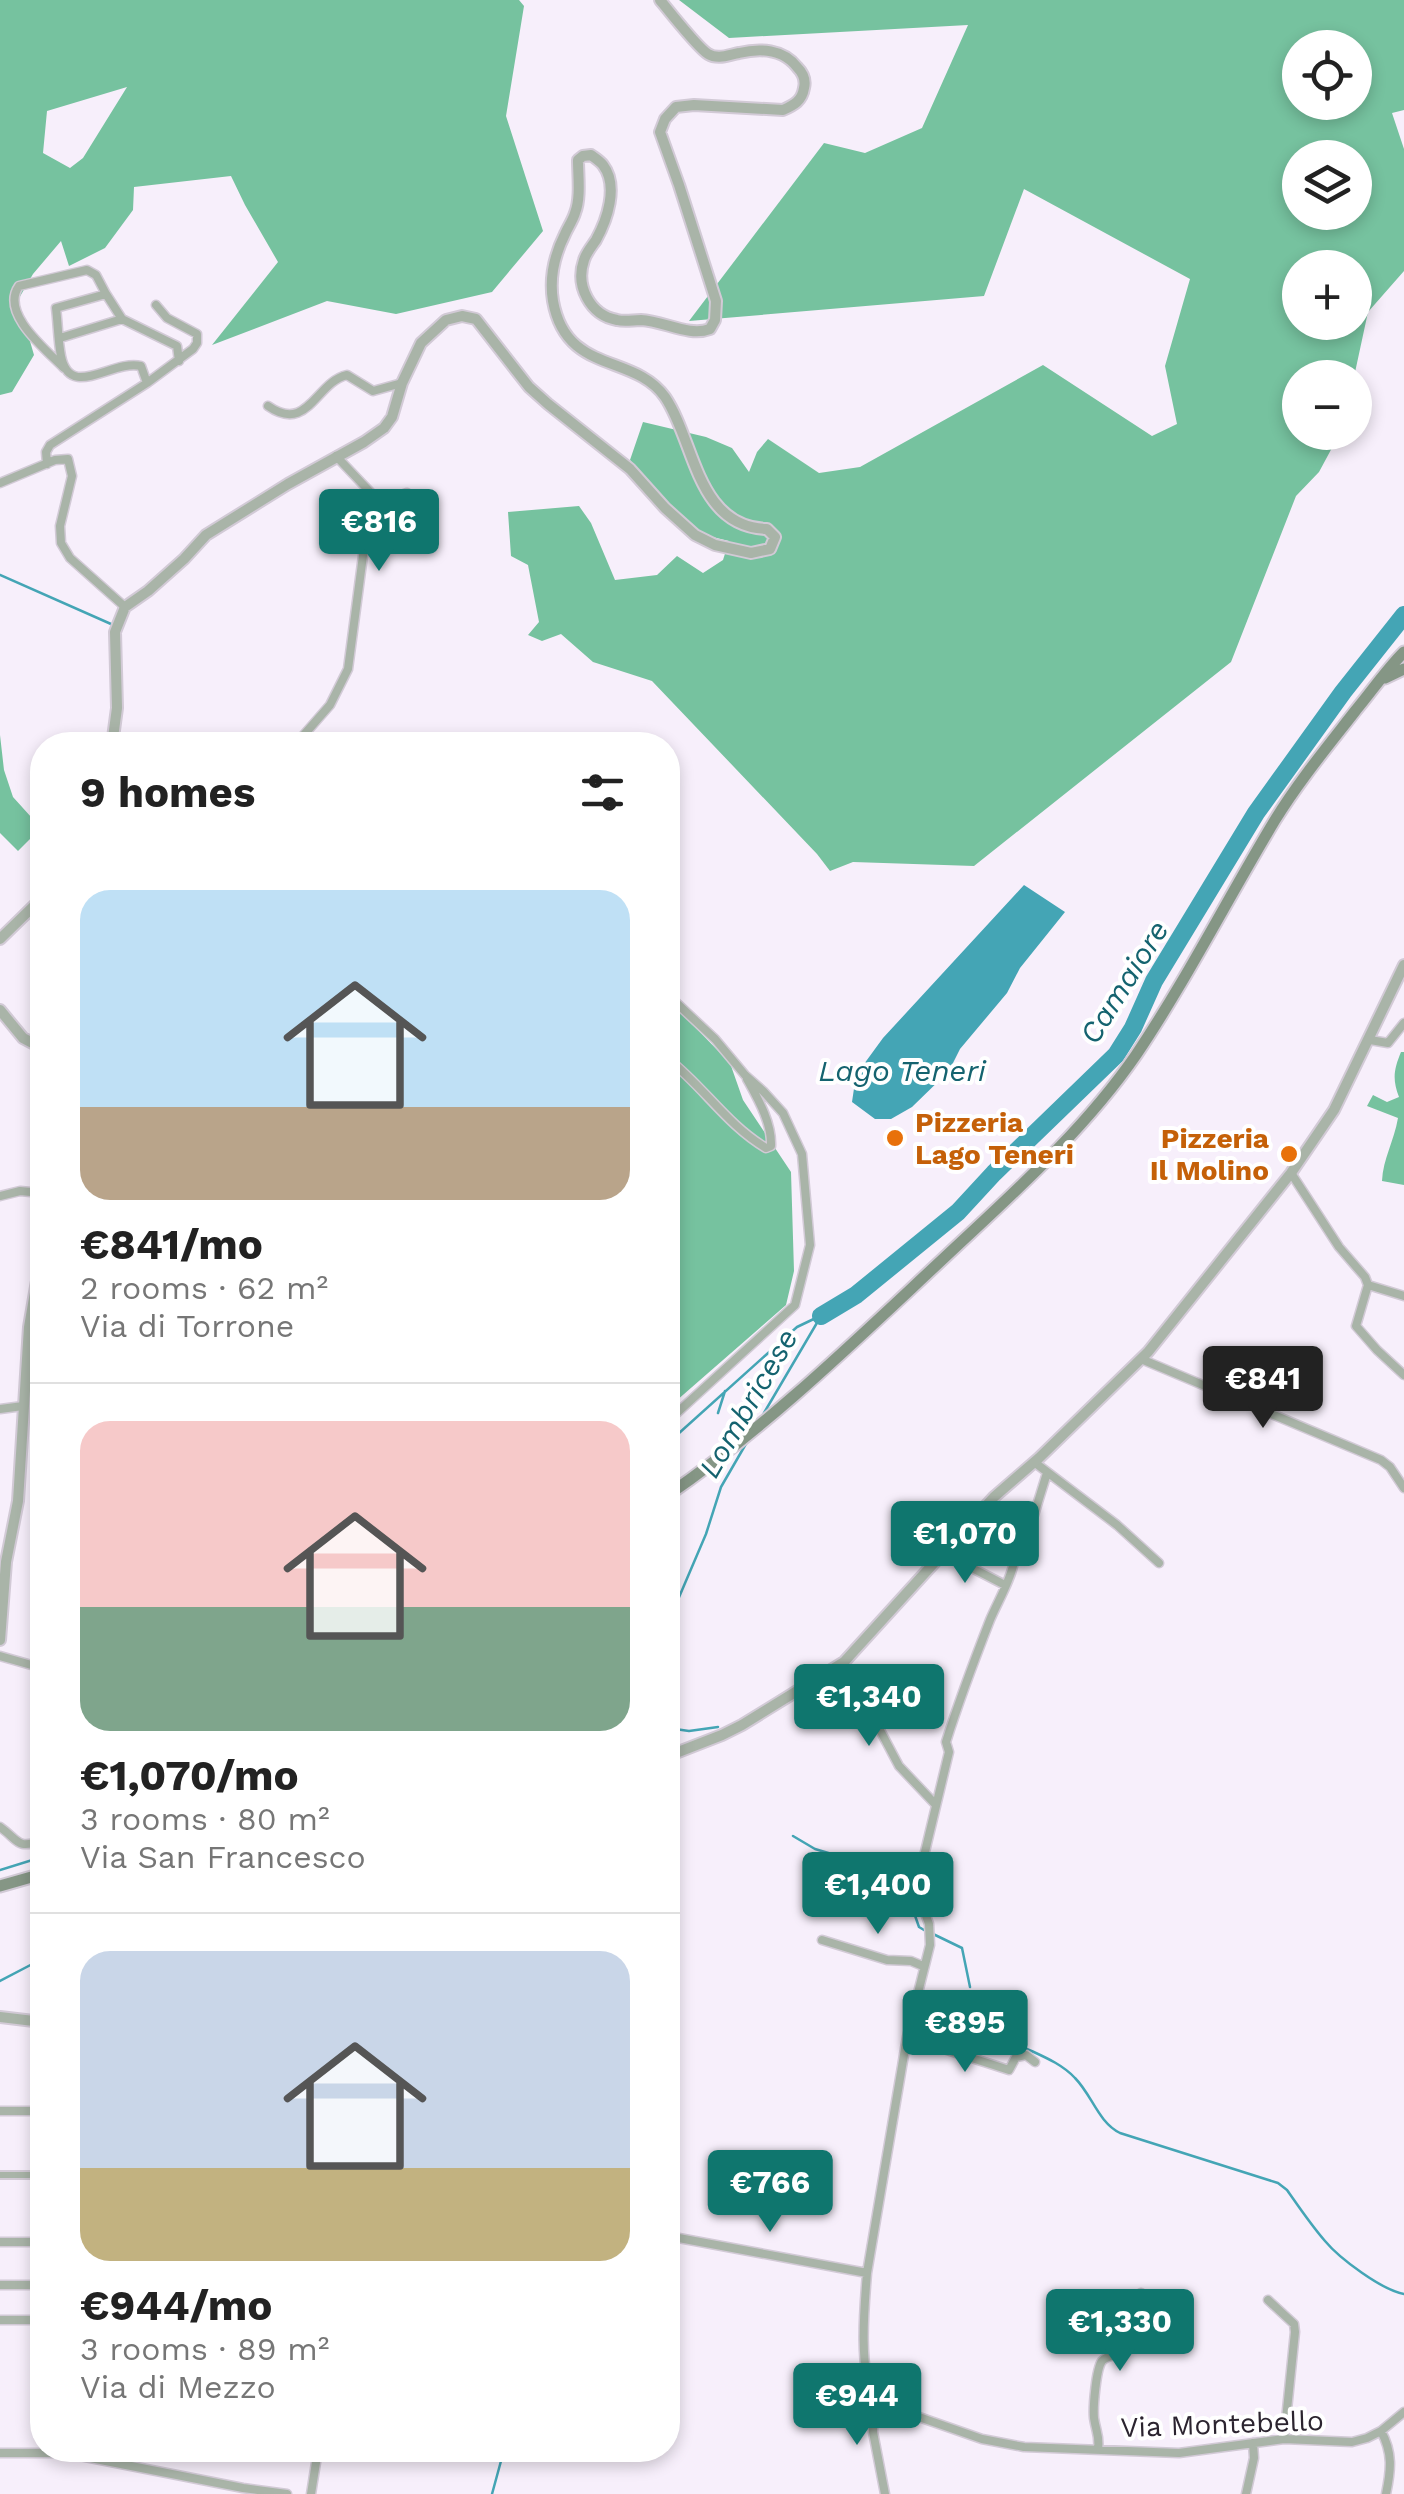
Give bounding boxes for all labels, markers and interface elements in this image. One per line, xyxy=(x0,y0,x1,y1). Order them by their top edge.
map controls xyxy=(1282,30,1372,450)
button: locate xyxy=(1282,30,1372,120)
button: layers xyxy=(1282,140,1372,230)
button: + xyxy=(1282,250,1372,340)
button: − xyxy=(1282,360,1372,450)
pin: €816 xyxy=(320,489,438,574)
text: €816 xyxy=(341,502,417,540)
icon: filters xyxy=(575,765,630,820)
text: 9 homes xyxy=(80,768,255,817)
water label: Camaiore xyxy=(1072,914,1176,1050)
icon: home xyxy=(265,955,445,1135)
water label: Lago Teneri xyxy=(818,1053,987,1088)
place label: Pizzeria Lago Teneri xyxy=(915,1106,1074,1171)
place label: Pizzeria Il Molino xyxy=(1150,1122,1270,1187)
marker: Pizzeria Lago Teneri xyxy=(884,1127,906,1149)
marker: Pizzeria Il Molino xyxy=(1278,1143,1300,1165)
text: €841/mo xyxy=(80,1220,263,1269)
text: 2 rooms · 62 m² xyxy=(80,1269,328,1307)
text: Via di Torrone xyxy=(80,1307,294,1345)
water label: Lombricese xyxy=(691,1322,805,1484)
pin: €841 xyxy=(1204,1346,1322,1431)
text: €841 xyxy=(1225,1359,1301,1397)
icon: home xyxy=(265,1486,445,1666)
pin: €1,070 xyxy=(884,1501,1046,1586)
text: €1,070 xyxy=(913,1514,1017,1552)
pin: €1,340 xyxy=(788,1664,950,1749)
text: €1,340 xyxy=(816,1677,922,1715)
text: €1,070/mo xyxy=(80,1751,299,1800)
text: 3 rooms · 80 m² xyxy=(80,1800,330,1838)
text: Via San Francesco xyxy=(80,1838,366,1876)
pin: €1,400 xyxy=(797,1852,959,1937)
text: €1,400 xyxy=(824,1865,932,1903)
pin: €895 xyxy=(906,1990,1024,2075)
text: €895 xyxy=(925,2003,1005,2041)
icon: home xyxy=(265,2016,445,2196)
pin: €766 xyxy=(711,2150,829,2235)
text: €766 xyxy=(730,2163,810,2201)
text: €944/mo xyxy=(80,2281,273,2330)
pin: €1,330 xyxy=(1039,2289,1201,2374)
text: €1,330 xyxy=(1068,2302,1172,2340)
text: 3 rooms · 89 m² xyxy=(80,2330,329,2368)
pin: €944 xyxy=(798,2363,916,2448)
text: Via di Mezzo xyxy=(80,2368,276,2406)
text: €944 xyxy=(815,2376,899,2414)
street label: Via Montebello xyxy=(1120,2404,1324,2444)

